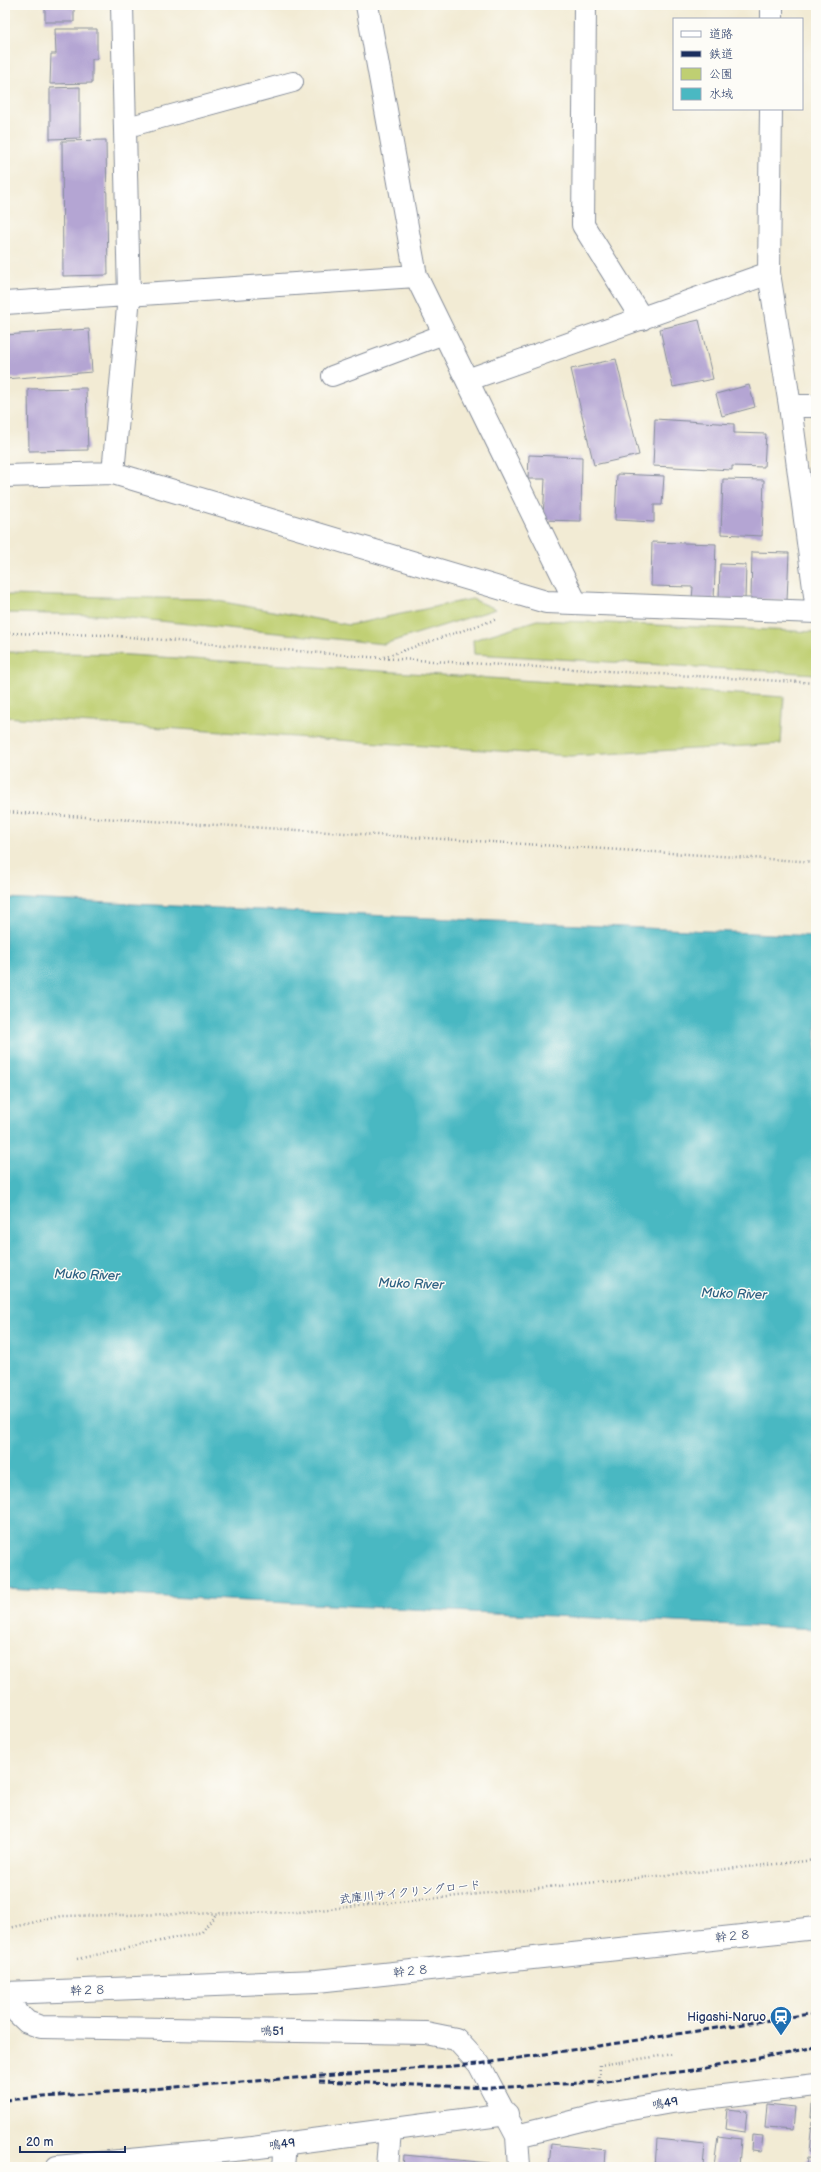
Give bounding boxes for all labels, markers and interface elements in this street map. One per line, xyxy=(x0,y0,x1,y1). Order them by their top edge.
legend xyxy=(673,18,803,110)
text: 道路 xyxy=(709,27,733,42)
text: 鉄道 xyxy=(709,47,733,62)
text: 公園 xyxy=(709,67,733,82)
text: 水域 xyxy=(709,87,733,102)
water label: Muko River xyxy=(54,1266,121,1284)
water label: Muko River xyxy=(378,1275,445,1293)
water label: Muko River xyxy=(701,1285,768,1303)
street label: 武庫川サイクリングロード xyxy=(338,1878,482,1907)
street label: 幹２８ xyxy=(714,1927,752,1946)
street label: 幹２８ xyxy=(392,1962,430,1981)
street label: 幹２８ xyxy=(70,1982,106,1999)
station icon: Higashi-Naruo xyxy=(768,2004,794,2037)
place label: Higashi-Naruo xyxy=(687,2010,766,2025)
street label: 鳴51 xyxy=(260,2024,284,2039)
street label: 鳴49 xyxy=(651,2094,679,2113)
scale bar xyxy=(20,2128,125,2154)
text: 20 m xyxy=(26,2135,53,2150)
street label: 鳴49 xyxy=(268,2135,296,2154)

